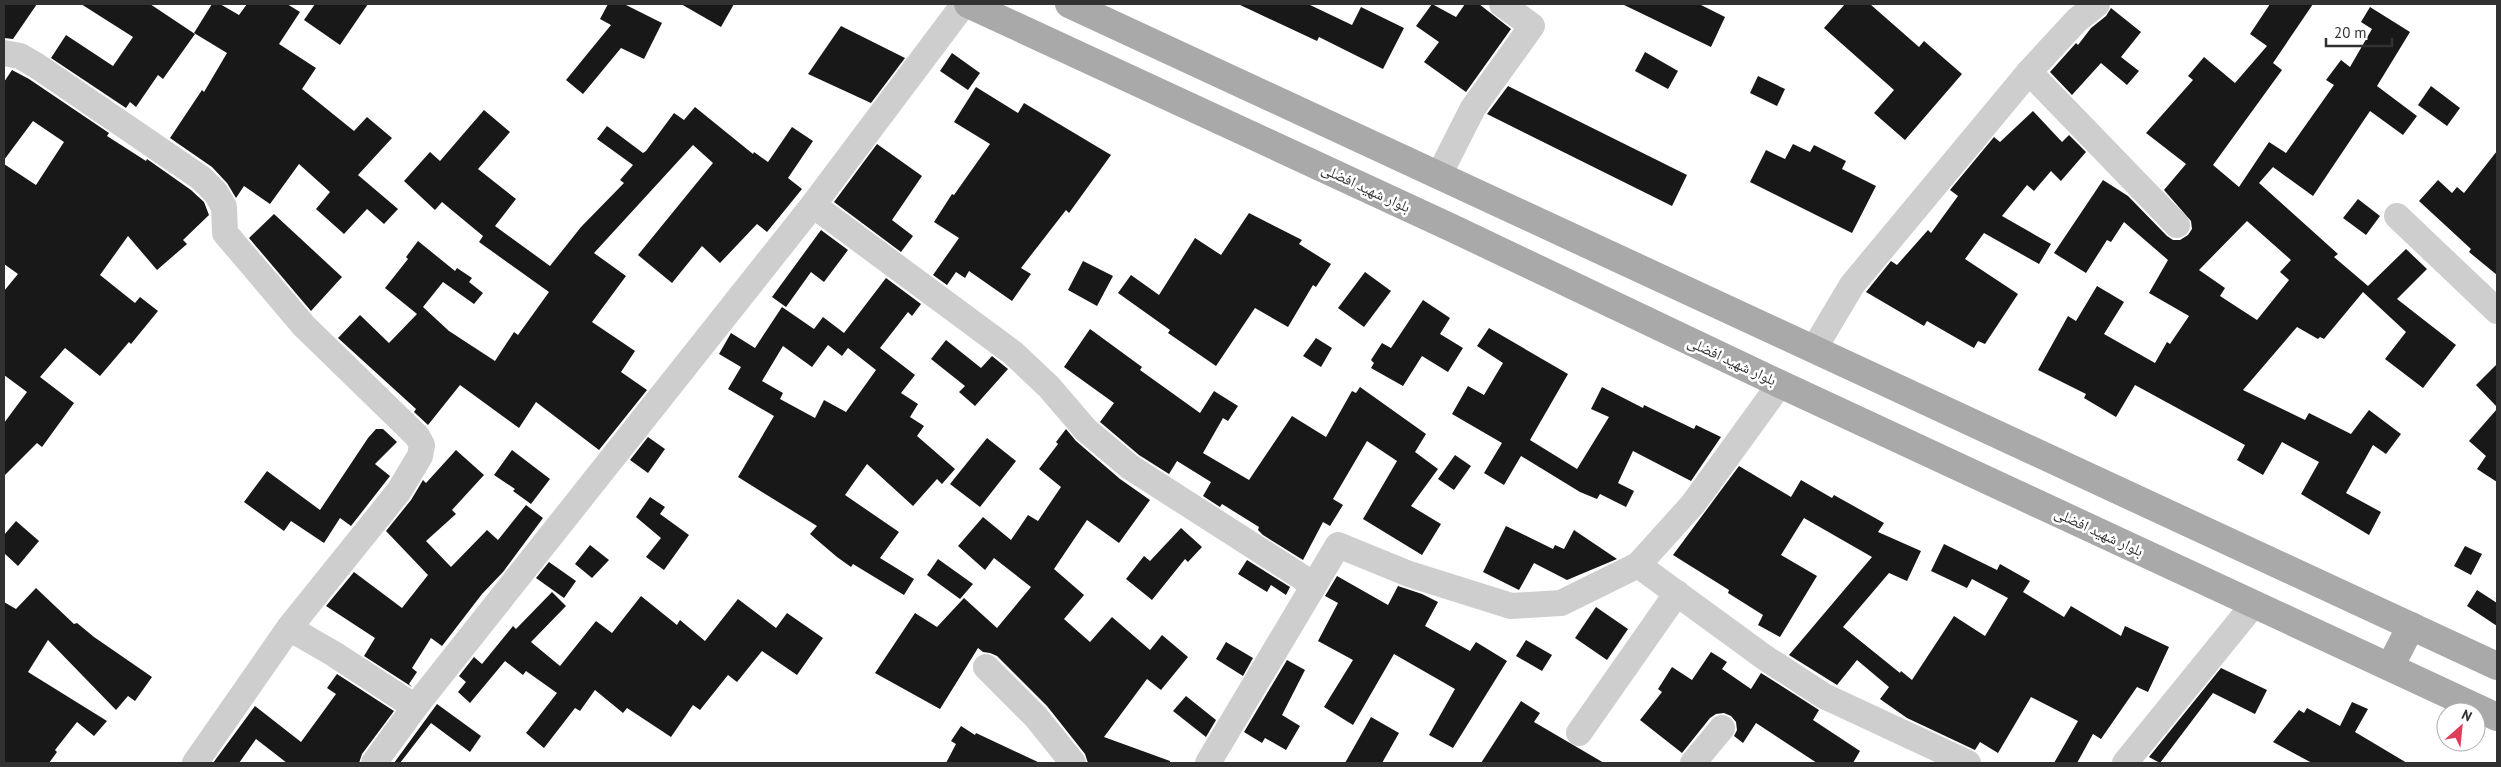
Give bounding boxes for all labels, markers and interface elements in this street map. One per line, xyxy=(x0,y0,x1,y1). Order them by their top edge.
scale bar xyxy=(2326,15,2392,47)
text: 20 m xyxy=(2334,23,2367,42)
street label: بلوار شهید افضلی xyxy=(1318,159,1414,217)
street label: بلوار شهید افضلی xyxy=(1684,332,1780,390)
street label: بلوار شهید افضلی xyxy=(2051,503,2147,561)
north arrow xyxy=(2436,702,2486,752)
text: N xyxy=(2459,705,2475,726)

